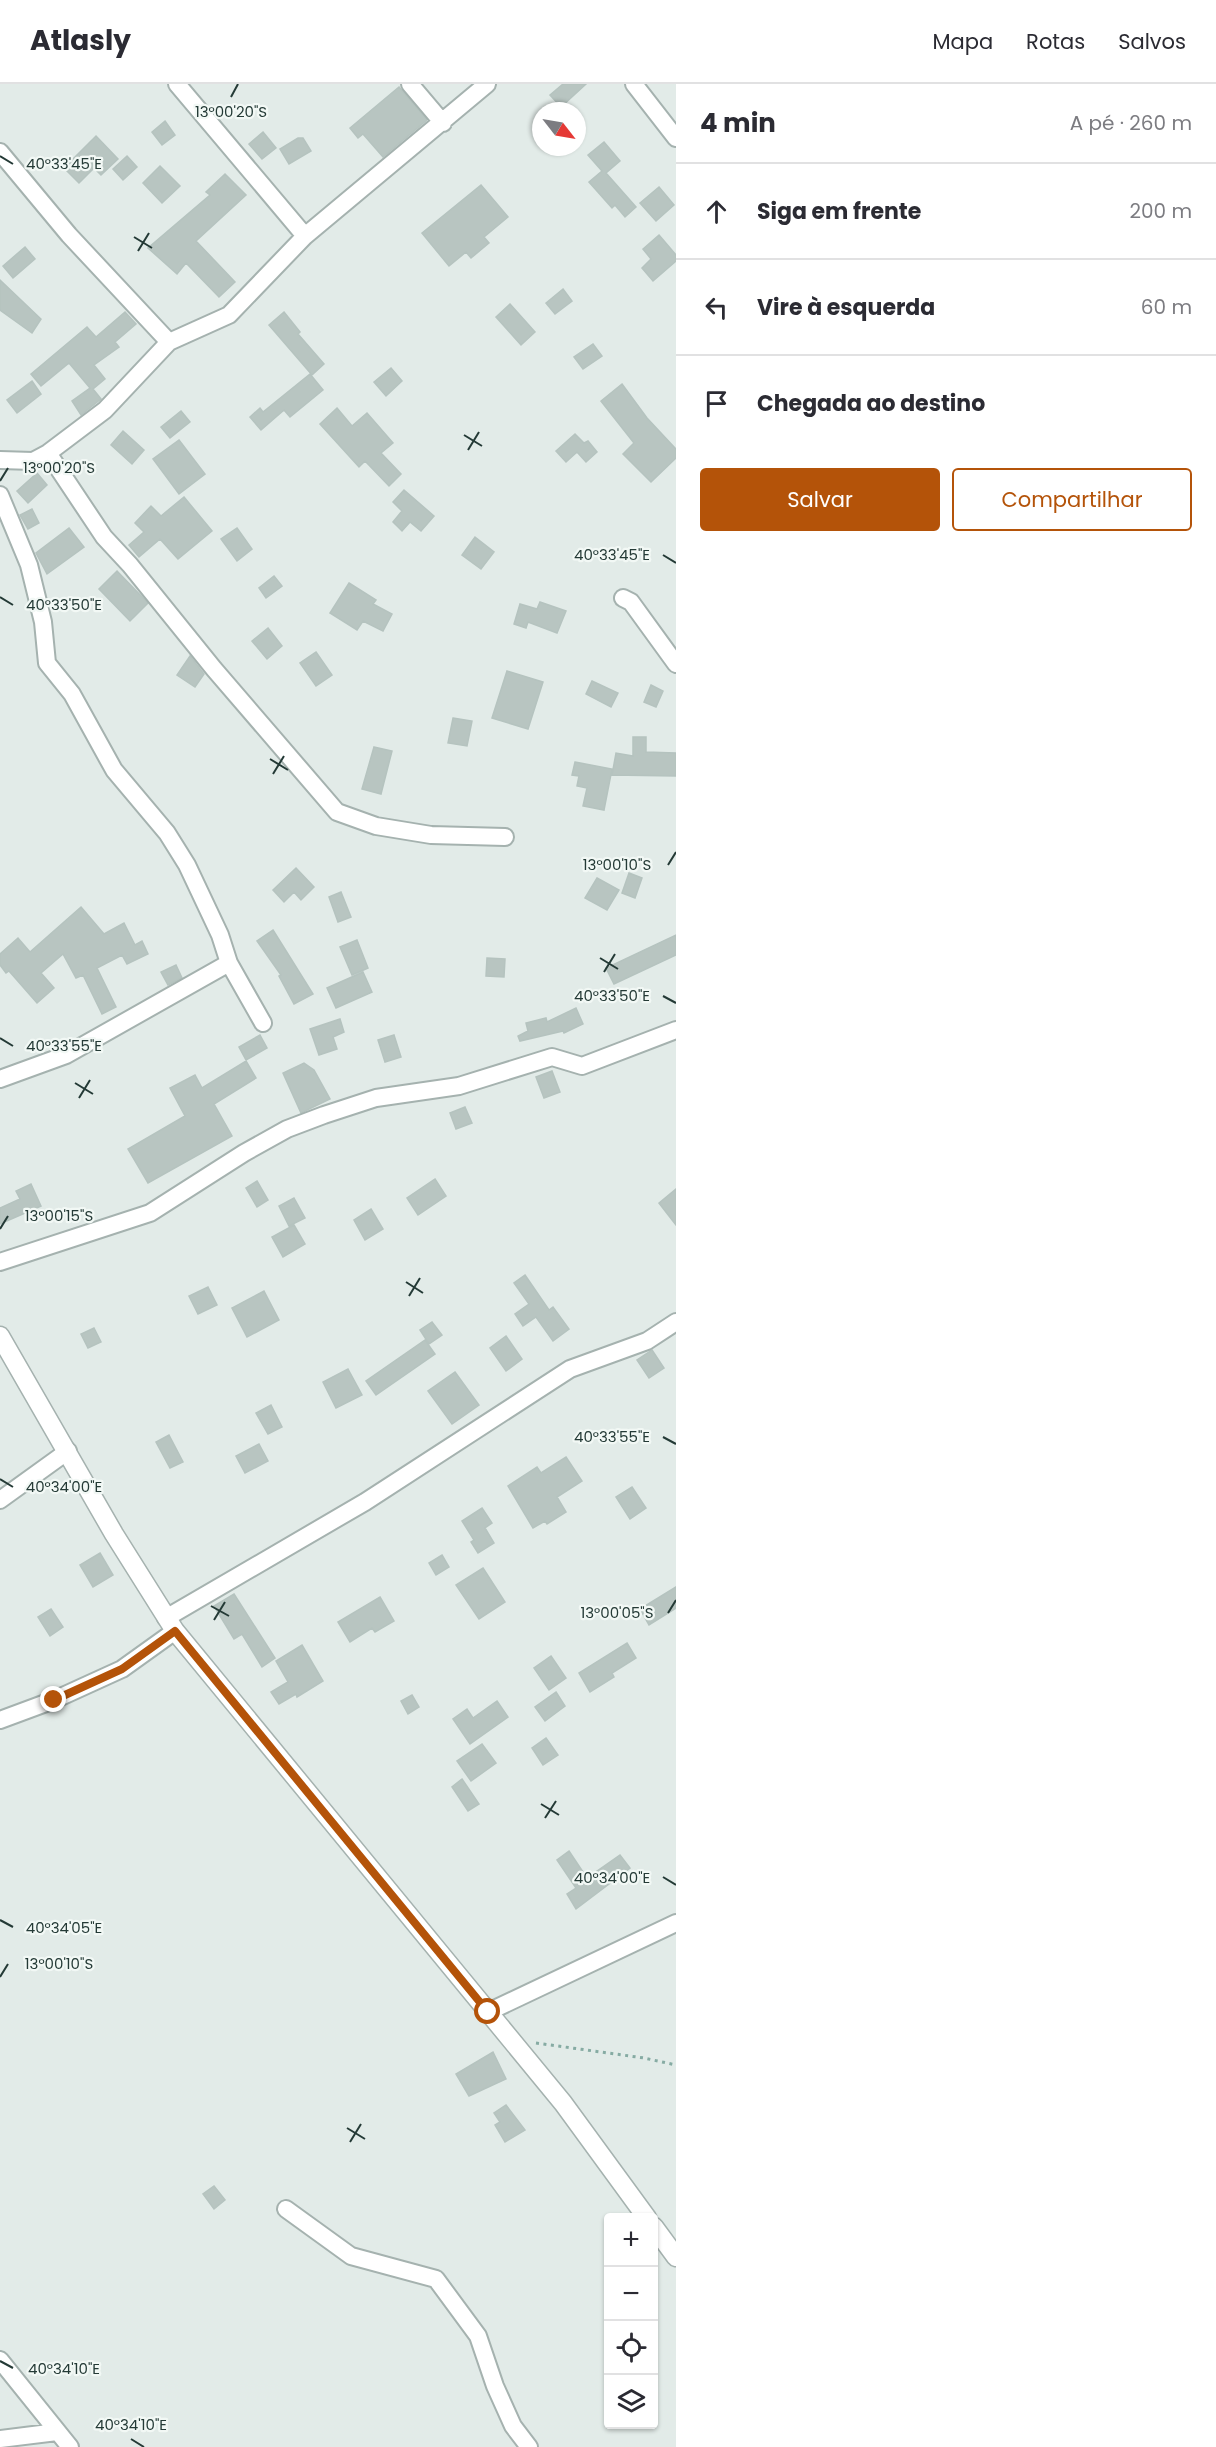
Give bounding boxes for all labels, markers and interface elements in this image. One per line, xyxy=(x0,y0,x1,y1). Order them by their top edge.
text: Atlasly xyxy=(30,21,131,60)
text: Mapa xyxy=(932,27,993,56)
text: Rotas xyxy=(1026,27,1085,56)
text: Salvos xyxy=(1118,27,1186,56)
text: 13°00'20"S xyxy=(195,101,267,122)
north arrow xyxy=(532,102,586,156)
text: 4 min xyxy=(700,105,776,141)
text: A pé · 260 m xyxy=(1070,109,1192,137)
text: 40°33'45"E xyxy=(26,153,102,174)
icon: ahead xyxy=(700,195,733,228)
text: Siga em frente xyxy=(757,196,921,227)
text: 200 m xyxy=(1129,197,1192,225)
icon: left xyxy=(700,291,733,324)
text: Vire à esquerda xyxy=(757,292,935,323)
text: 60 m xyxy=(1141,293,1192,321)
icon: arrive xyxy=(700,387,733,420)
text: Chegada ao destino xyxy=(757,388,985,419)
text: 13°00'20"S xyxy=(23,457,95,478)
button: Salvar xyxy=(700,468,940,531)
button: Compartilhar xyxy=(952,468,1192,531)
text: 40°33'45"E xyxy=(574,544,650,565)
text: 40°33'50"E xyxy=(26,594,102,615)
text: 13°00'10"S xyxy=(583,854,651,875)
text: 40°33'50"E xyxy=(574,985,650,1006)
text: 40°33'55"E xyxy=(26,1035,102,1056)
text: 13°00'15"S xyxy=(25,1205,93,1226)
text: 40°33'55"E xyxy=(574,1426,650,1447)
text: 40°34'00"E xyxy=(26,1476,102,1497)
text: 13°00'05"S xyxy=(580,1602,654,1623)
route end xyxy=(40,1686,66,1712)
text: 40°34'00"E xyxy=(574,1867,650,1888)
text: 40°34'05"E xyxy=(26,1917,102,1938)
text: 13°00'10"S xyxy=(25,1953,93,1974)
route start xyxy=(474,1998,500,2024)
map controls xyxy=(604,2213,658,2429)
button: + xyxy=(604,2213,658,2267)
button: − xyxy=(604,2267,658,2321)
button: locate xyxy=(604,2321,658,2375)
text: 40°34'10"E xyxy=(28,2358,100,2379)
button: layers xyxy=(604,2375,658,2429)
text: 40°34'10"E xyxy=(95,2414,167,2435)

